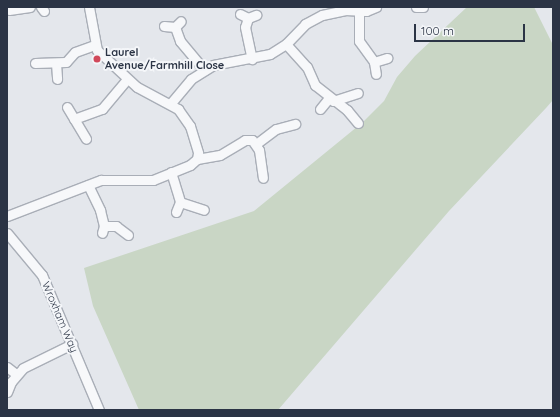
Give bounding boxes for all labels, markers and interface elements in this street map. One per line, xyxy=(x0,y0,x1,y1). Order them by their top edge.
scale bar xyxy=(416,16,527,42)
text: 100 m xyxy=(421,23,454,38)
place label: Laurel Avenue/Farmhill Close xyxy=(105,46,224,72)
marker: Laurel Avenue/Farmhill Close xyxy=(92,54,102,64)
street label: Wroxham Way xyxy=(39,280,81,354)

